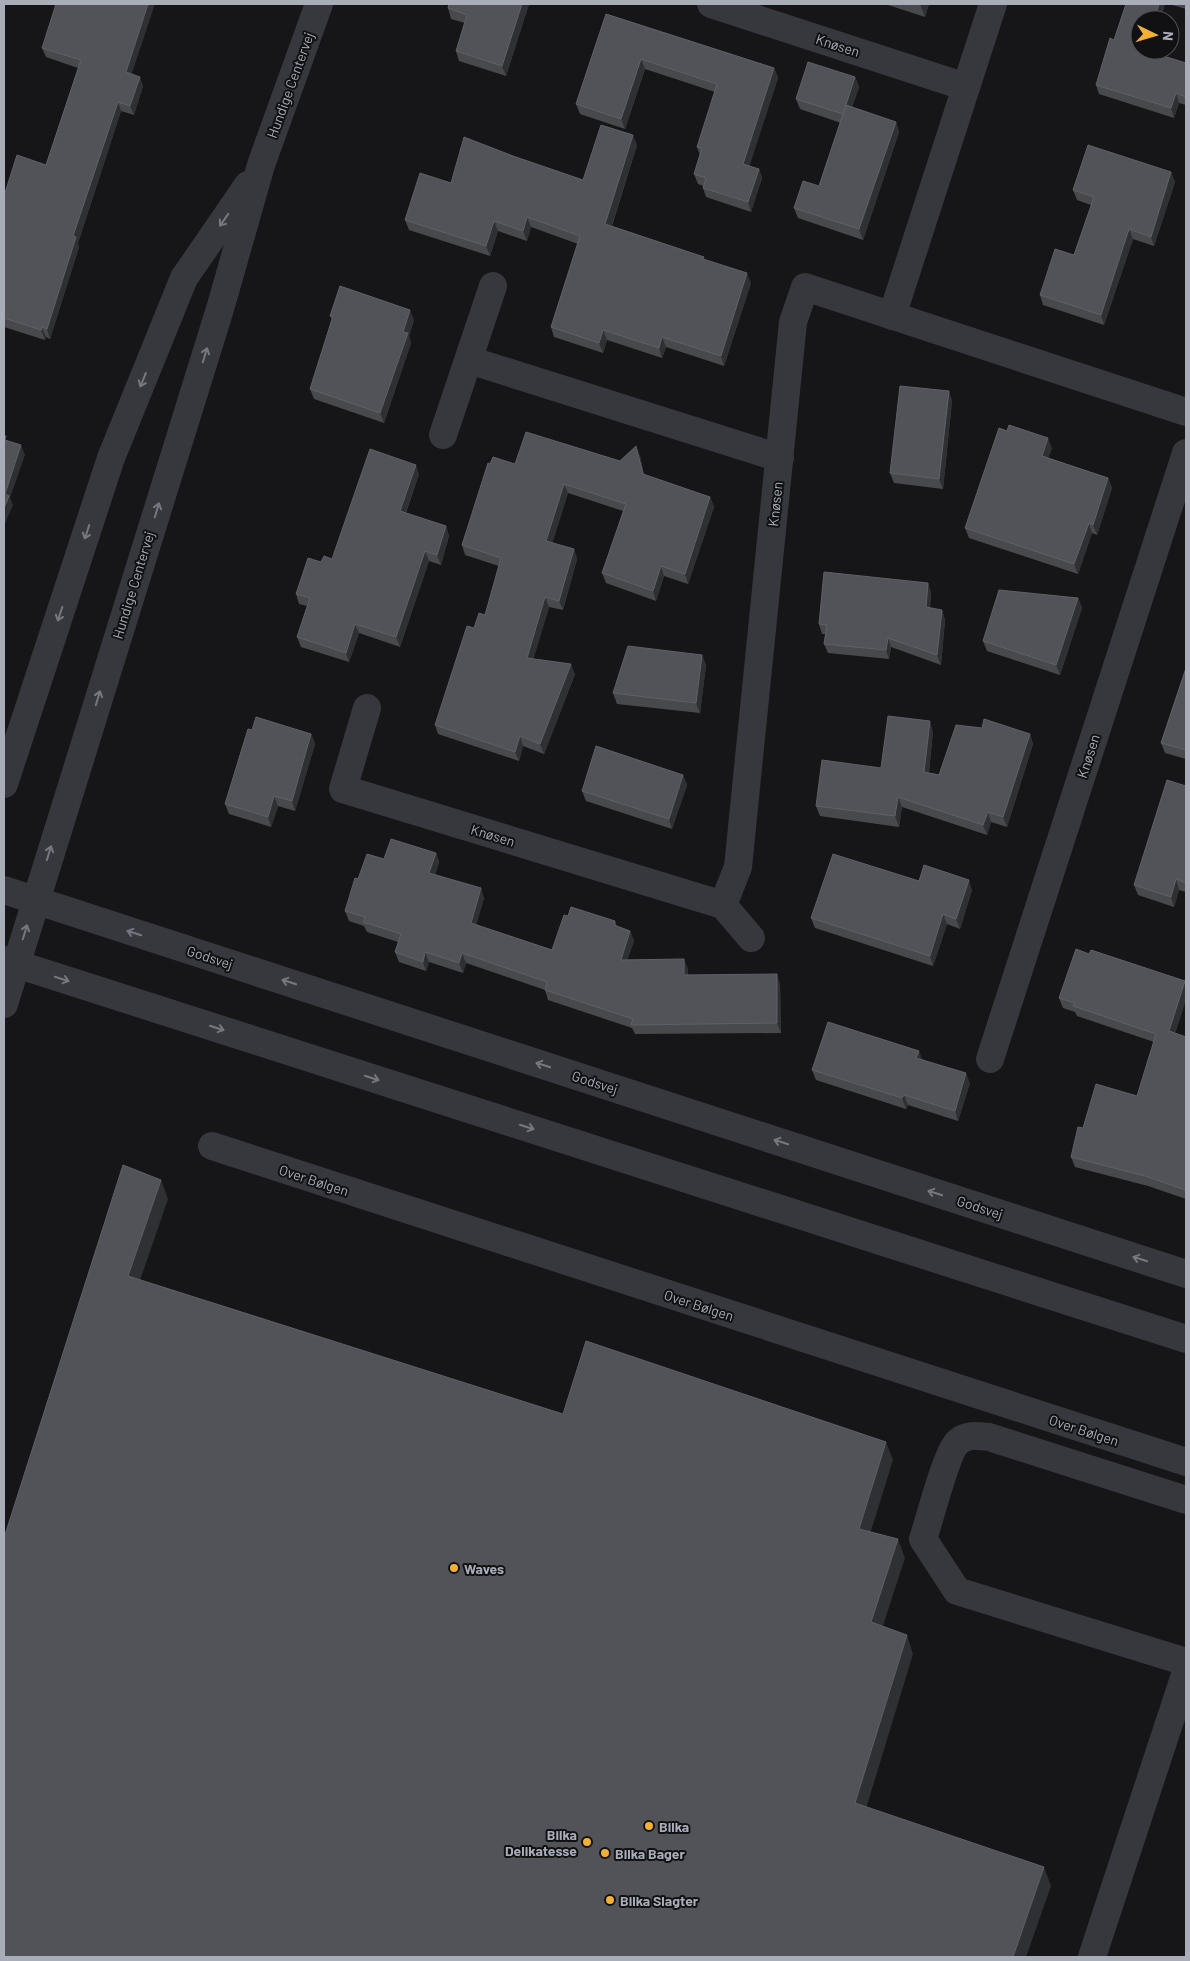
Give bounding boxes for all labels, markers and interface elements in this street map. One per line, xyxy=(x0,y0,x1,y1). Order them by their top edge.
north arrow xyxy=(1130,10,1180,60)
street label: Hundige Centervej xyxy=(263,30,317,140)
street label: Knøsen xyxy=(814,30,862,60)
text: N xyxy=(1160,31,1177,42)
one-way arrow xyxy=(219,213,229,227)
one-way arrow xyxy=(201,347,211,363)
one-way arrow xyxy=(138,371,147,387)
street label: Knøsen xyxy=(764,481,786,527)
one-way arrow xyxy=(152,502,162,518)
one-way arrow xyxy=(81,524,91,540)
street label: Hundige Centervej xyxy=(109,529,157,641)
one-way arrow xyxy=(54,605,64,621)
one-way arrow xyxy=(93,691,103,707)
street label: Knøsen xyxy=(1073,732,1103,780)
street label: Knøsen xyxy=(469,820,517,850)
one-way arrow xyxy=(45,846,55,862)
one-way arrow xyxy=(21,924,31,940)
one-way arrow xyxy=(126,927,142,937)
street label: Godsvej xyxy=(185,942,235,972)
one-way arrow xyxy=(54,974,70,984)
one-way arrow xyxy=(281,977,297,987)
one-way arrow xyxy=(209,1024,224,1033)
one-way arrow xyxy=(536,1060,552,1069)
street label: Godsvej xyxy=(570,1067,620,1097)
one-way arrow xyxy=(364,1073,380,1083)
one-way arrow xyxy=(518,1123,534,1132)
one-way arrow xyxy=(773,1137,789,1147)
street label: Over Bølgen xyxy=(277,1161,351,1199)
one-way arrow xyxy=(928,1187,944,1197)
street label: Godsvej xyxy=(955,1192,1005,1222)
one-way arrow xyxy=(1132,1254,1148,1264)
street label: Over Bølgen xyxy=(662,1286,736,1324)
street label: Over Bølgen xyxy=(1047,1411,1121,1449)
place label: Waves xyxy=(464,1560,504,1577)
marker: Waves xyxy=(448,1562,460,1574)
place label: Bilka xyxy=(659,1818,689,1835)
marker: Bilka xyxy=(643,1820,655,1832)
place label: Bilka Delikatesse xyxy=(505,1826,577,1859)
marker: Bilka Delikatesse xyxy=(581,1836,593,1848)
place label: Bilka Bager xyxy=(615,1845,685,1862)
marker: Bilka Bager xyxy=(599,1847,611,1859)
place label: Bilka Slagter xyxy=(620,1892,699,1909)
marker: Bilka Slagter xyxy=(604,1894,616,1906)

